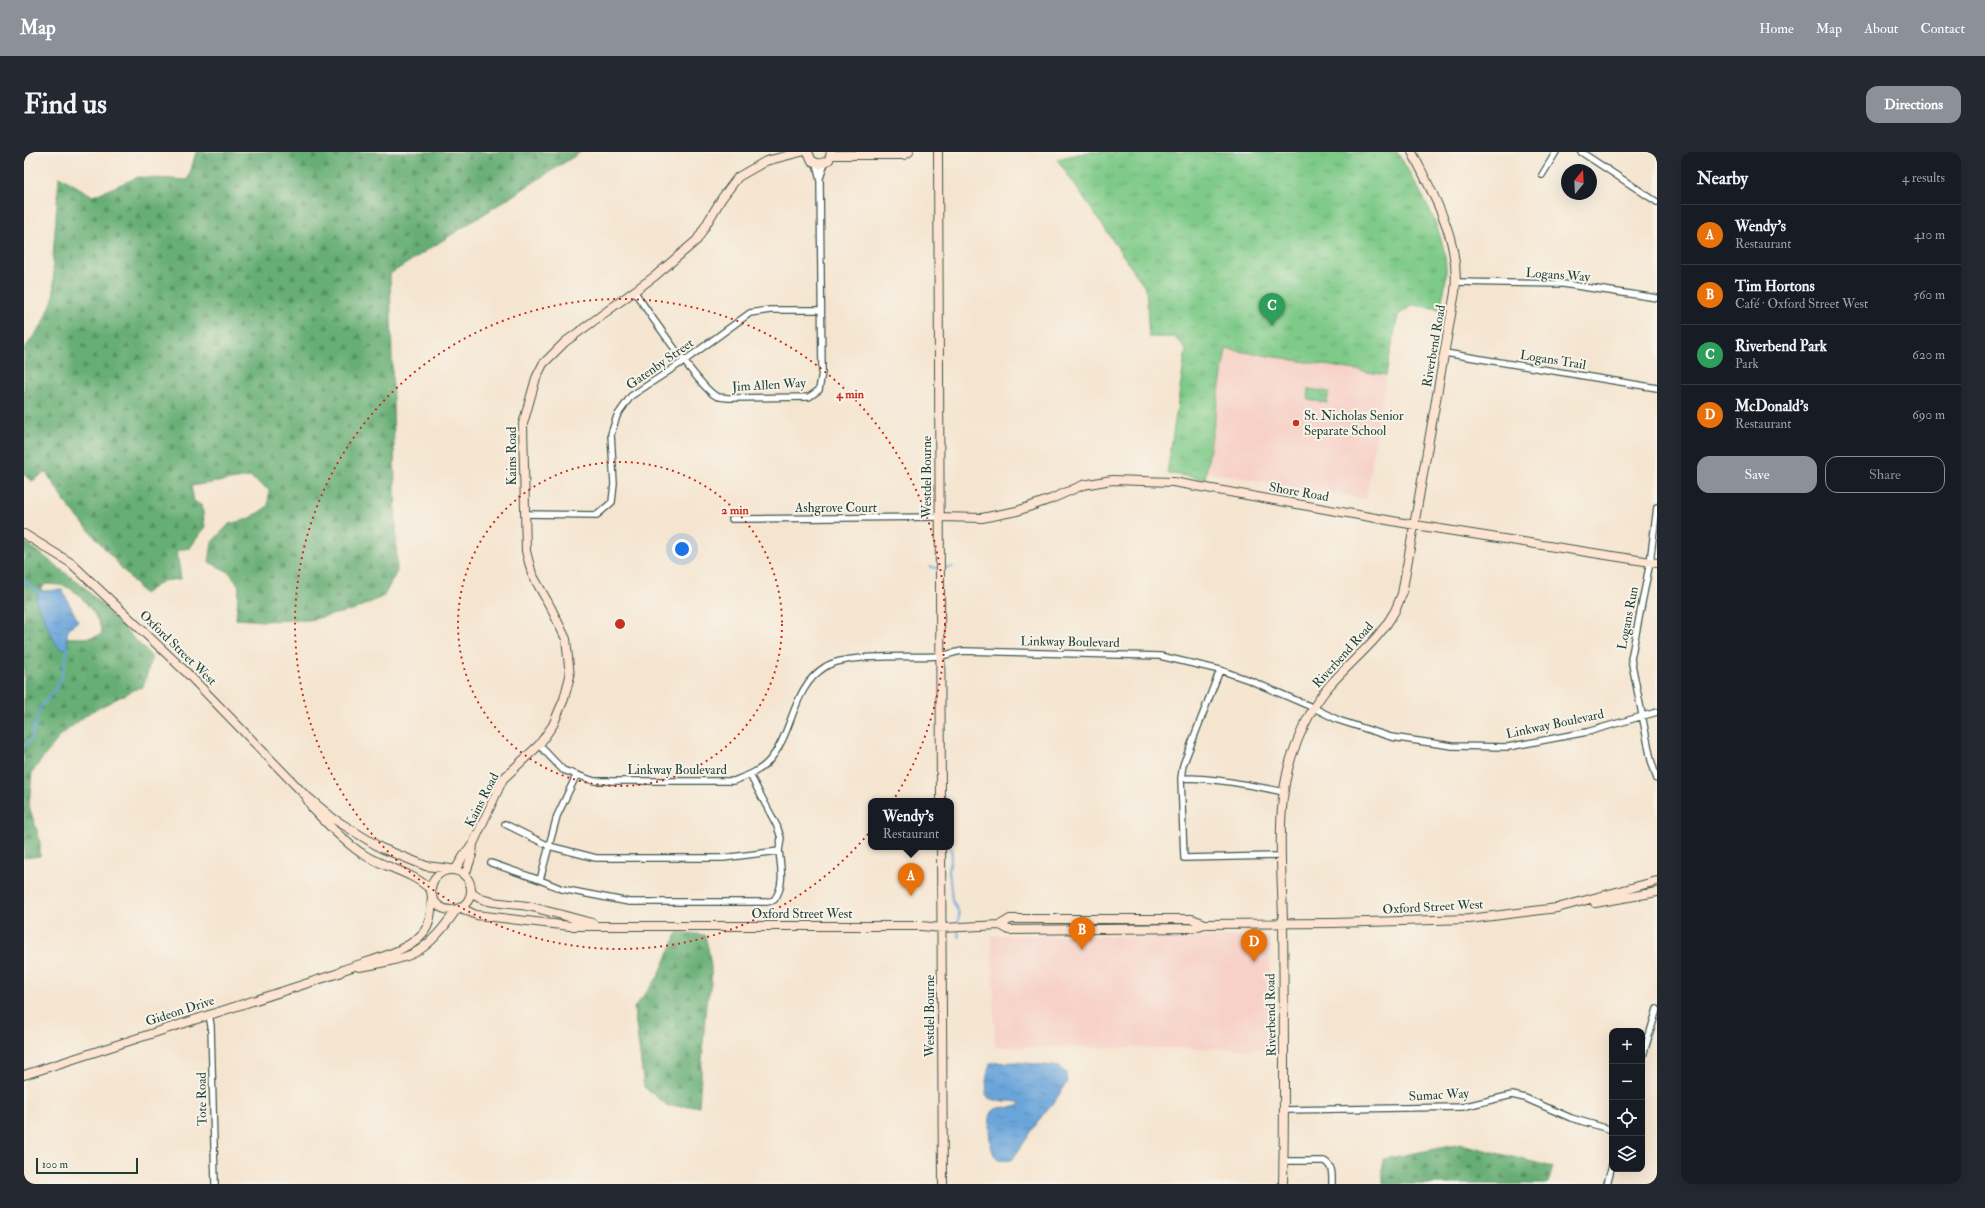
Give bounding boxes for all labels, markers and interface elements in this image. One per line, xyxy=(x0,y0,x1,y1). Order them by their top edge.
text: Map xyxy=(20,16,56,40)
text: Home xyxy=(1759,20,1794,37)
text: Map xyxy=(1816,20,1842,37)
text: About xyxy=(1864,20,1898,37)
text: Contact xyxy=(1920,20,1965,37)
button: Directions xyxy=(1866,86,1961,123)
text: Find us xyxy=(24,87,107,122)
north arrow xyxy=(1561,164,1597,200)
text: Nearby xyxy=(1697,168,1748,189)
text: 4 results xyxy=(1902,170,1945,186)
text: Wendy's xyxy=(1735,217,1786,236)
text: A xyxy=(1706,227,1714,243)
text: 410 m xyxy=(1914,227,1945,243)
text: Restaurant xyxy=(1735,236,1791,252)
street label: Logans Way xyxy=(1525,265,1591,286)
text: Tim Hortons xyxy=(1735,277,1815,296)
text: B xyxy=(1706,287,1714,303)
text: 560 m xyxy=(1913,287,1945,303)
pin: C xyxy=(1259,293,1285,326)
text: Café · Oxford Street West xyxy=(1735,296,1868,312)
street label: Riverbend Road xyxy=(1419,303,1449,388)
street label: Gatenby Street xyxy=(623,335,697,394)
text: Riverbend Park xyxy=(1735,337,1827,356)
street label: Logans Trail xyxy=(1519,347,1588,373)
text: C xyxy=(1705,347,1715,363)
text: 620 m xyxy=(1912,347,1945,363)
text: Park xyxy=(1735,356,1759,372)
street label: Jim Allen Way xyxy=(731,375,807,396)
text: 4 min xyxy=(835,387,865,402)
text: McDonald's xyxy=(1735,397,1808,416)
text: D xyxy=(1705,407,1715,423)
text: 690 m xyxy=(1912,407,1945,423)
place label: St. Nicholas Senior Separate School xyxy=(1304,408,1404,440)
text: Restaurant xyxy=(1735,416,1791,432)
marker: St. Nicholas Senior Separate School xyxy=(1291,418,1301,428)
street label: Kains Road xyxy=(504,426,520,485)
street label: Westdel Bourne xyxy=(919,435,935,519)
button: Save xyxy=(1697,456,1817,493)
button: Share xyxy=(1825,456,1945,493)
street label: Shore Road xyxy=(1268,479,1331,505)
street label: Ashgrove Court xyxy=(794,500,877,516)
text: 2 min xyxy=(721,503,749,518)
your location xyxy=(672,539,692,559)
street label: Logans Run xyxy=(1614,585,1642,651)
street label: Oxford Street West xyxy=(136,607,220,689)
centre of rings xyxy=(613,617,627,631)
street label: Riverbend Road xyxy=(1309,618,1377,691)
street label: Linkway Boulevard xyxy=(1020,633,1121,652)
street label: Linkway Boulevard xyxy=(1505,706,1606,743)
street label: Linkway Boulevard xyxy=(627,762,727,779)
street label: Kains Road xyxy=(461,770,503,830)
popup xyxy=(868,798,954,850)
text: Wendy's xyxy=(883,807,934,826)
text: Restaurant xyxy=(883,826,939,842)
pin: A xyxy=(898,863,924,896)
street label: Oxford Street West xyxy=(1382,896,1484,918)
street label: Oxford Street West xyxy=(752,906,852,922)
pin: B xyxy=(1069,917,1095,950)
pin: D xyxy=(1241,929,1267,962)
street label: Riverbend Road xyxy=(1262,973,1280,1057)
street label: Westdel Bourne xyxy=(922,974,938,1058)
street label: Gideon Drive xyxy=(143,992,217,1030)
map controls xyxy=(1609,1028,1645,1172)
button: + xyxy=(1609,1028,1645,1064)
button: − xyxy=(1609,1064,1645,1100)
street label: Tote Road xyxy=(194,1071,210,1126)
street label: Sumac Way xyxy=(1408,1085,1470,1106)
button: locate xyxy=(1609,1100,1645,1136)
button: layers xyxy=(1609,1136,1645,1172)
scale bar xyxy=(36,1156,138,1175)
text: 100 m xyxy=(42,1158,68,1171)

